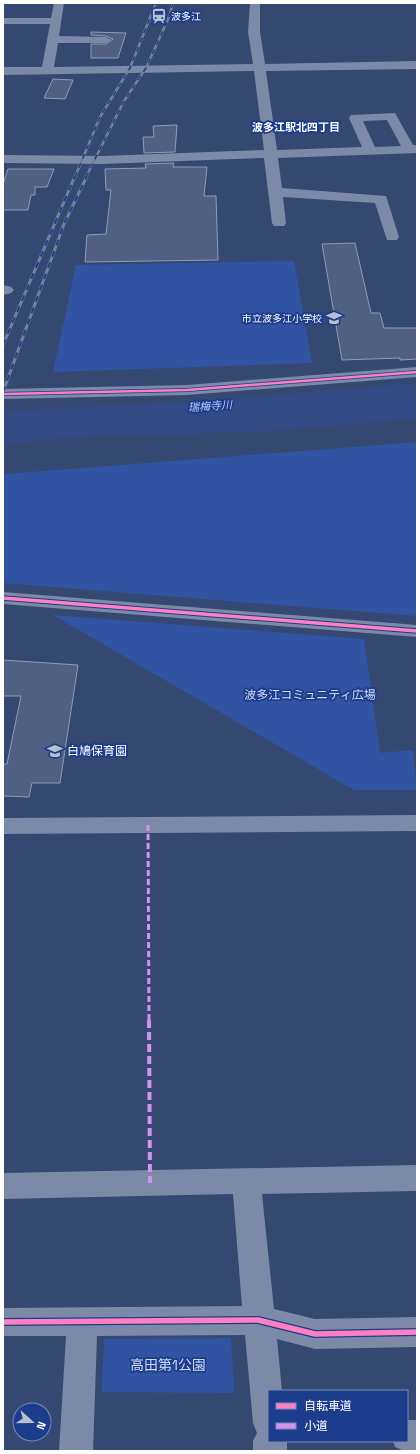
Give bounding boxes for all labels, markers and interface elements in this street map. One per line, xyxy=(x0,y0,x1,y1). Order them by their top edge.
station icon: 波多江 xyxy=(150,7,168,25)
place label: 波多江 xyxy=(171,10,201,23)
district label: 波多江駅北四丁目 xyxy=(252,120,340,134)
school or university icon: 市立波多江小学校 xyxy=(325,309,343,327)
place label: 市立波多江小学校 xyxy=(242,312,322,325)
water label: 瑞梅寺川 xyxy=(188,397,233,415)
park label: 波多江コミュニティ広場 xyxy=(244,687,376,703)
school or university icon: 白鳩保育園 xyxy=(46,742,64,760)
place label: 白鳩保育園 xyxy=(67,743,127,759)
park label: 高田第1公園 xyxy=(130,1356,206,1374)
legend xyxy=(268,1390,408,1442)
text: 自転車道 xyxy=(304,1398,352,1414)
north arrow xyxy=(12,1402,52,1442)
text: 小道 xyxy=(304,1418,328,1434)
text: N xyxy=(33,1420,49,1432)

